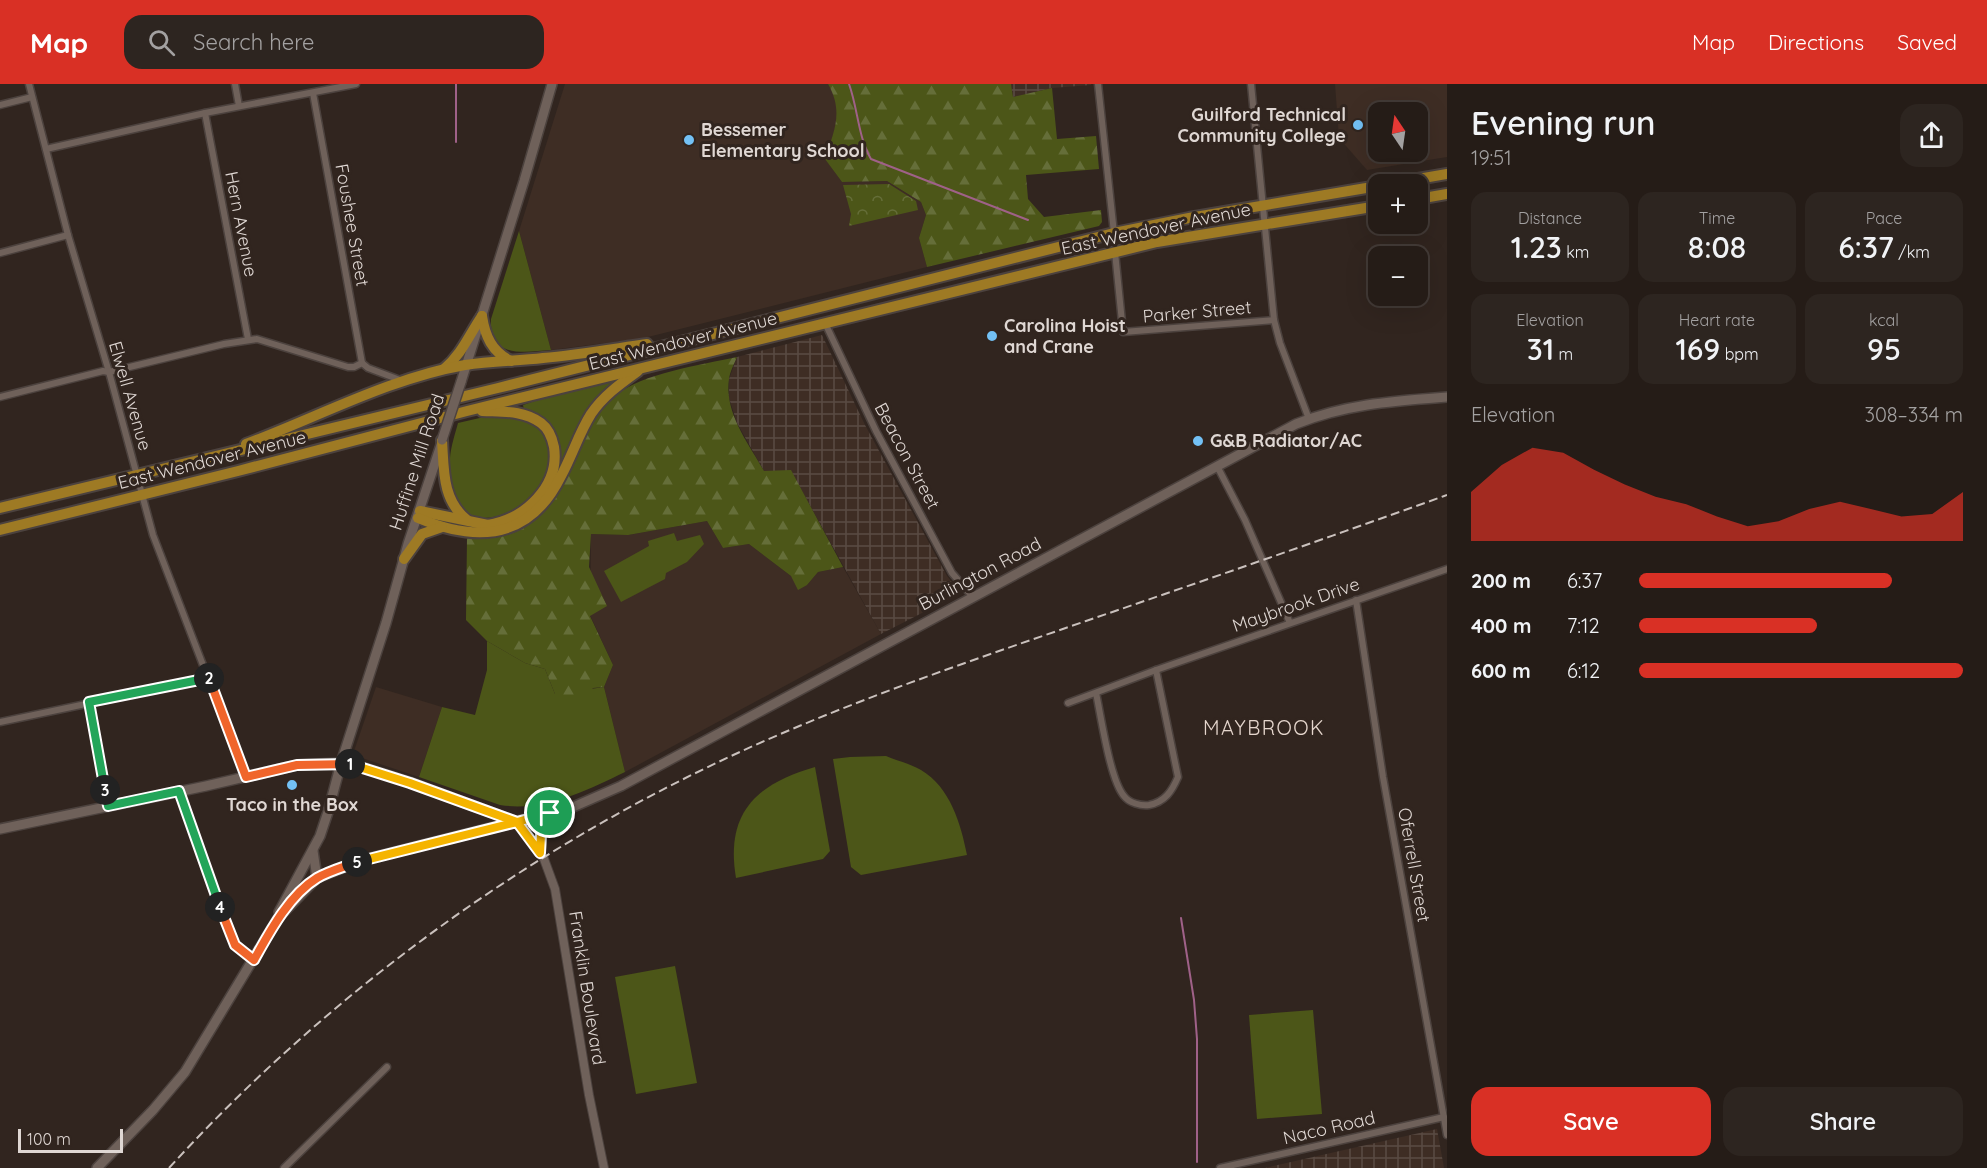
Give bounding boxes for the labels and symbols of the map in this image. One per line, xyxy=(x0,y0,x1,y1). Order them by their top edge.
north arrow xyxy=(1368,102,1428,162)
place label: Guilford Technical Community College xyxy=(1177,103,1346,147)
place label: Bessemer Elementary School xyxy=(701,118,865,162)
marker: Guilford Technical Community College xyxy=(1351,118,1365,132)
marker: Bessemer Elementary School xyxy=(682,133,696,147)
street label: Foushee Street xyxy=(330,162,375,288)
street label: Hern Avenue xyxy=(220,169,263,279)
street label: East Wendover Avenue xyxy=(1059,197,1253,260)
street label: Parker Street xyxy=(1142,295,1252,328)
street label: East Wendover Avenue xyxy=(586,306,779,375)
place label: Carolina Hoist and Crane xyxy=(1004,314,1126,358)
marker: Carolina Hoist and Crane xyxy=(985,329,999,343)
street label: Elwell Avenue xyxy=(104,339,157,453)
street label: Huffine Mill Road xyxy=(384,391,449,533)
street label: Beacon Street xyxy=(870,398,945,513)
street label: East Wendover Avenue xyxy=(115,425,308,494)
place label: G&B Radiator/AC xyxy=(1210,429,1362,452)
marker: G&B Radiator/AC xyxy=(1191,434,1205,448)
street label: Burlington Road xyxy=(915,532,1045,615)
street label: Maybrook Drive xyxy=(1229,572,1362,637)
pin: 2 xyxy=(194,663,224,693)
district label: MAYBROOK xyxy=(1203,715,1325,740)
pin: 1 xyxy=(335,749,365,779)
pin: 3 xyxy=(90,775,120,805)
marker: Taco in the Box xyxy=(285,778,299,792)
pin xyxy=(524,787,575,838)
place label: Taco in the Box xyxy=(226,793,358,816)
street label: Oferrell Street xyxy=(1393,806,1436,924)
pin: 5 xyxy=(342,847,372,877)
pin: 4 xyxy=(205,892,235,922)
street label: Franklin Boulevard xyxy=(564,909,611,1067)
street label: Naco Road xyxy=(1281,1106,1377,1149)
scale bar xyxy=(18,1126,123,1154)

